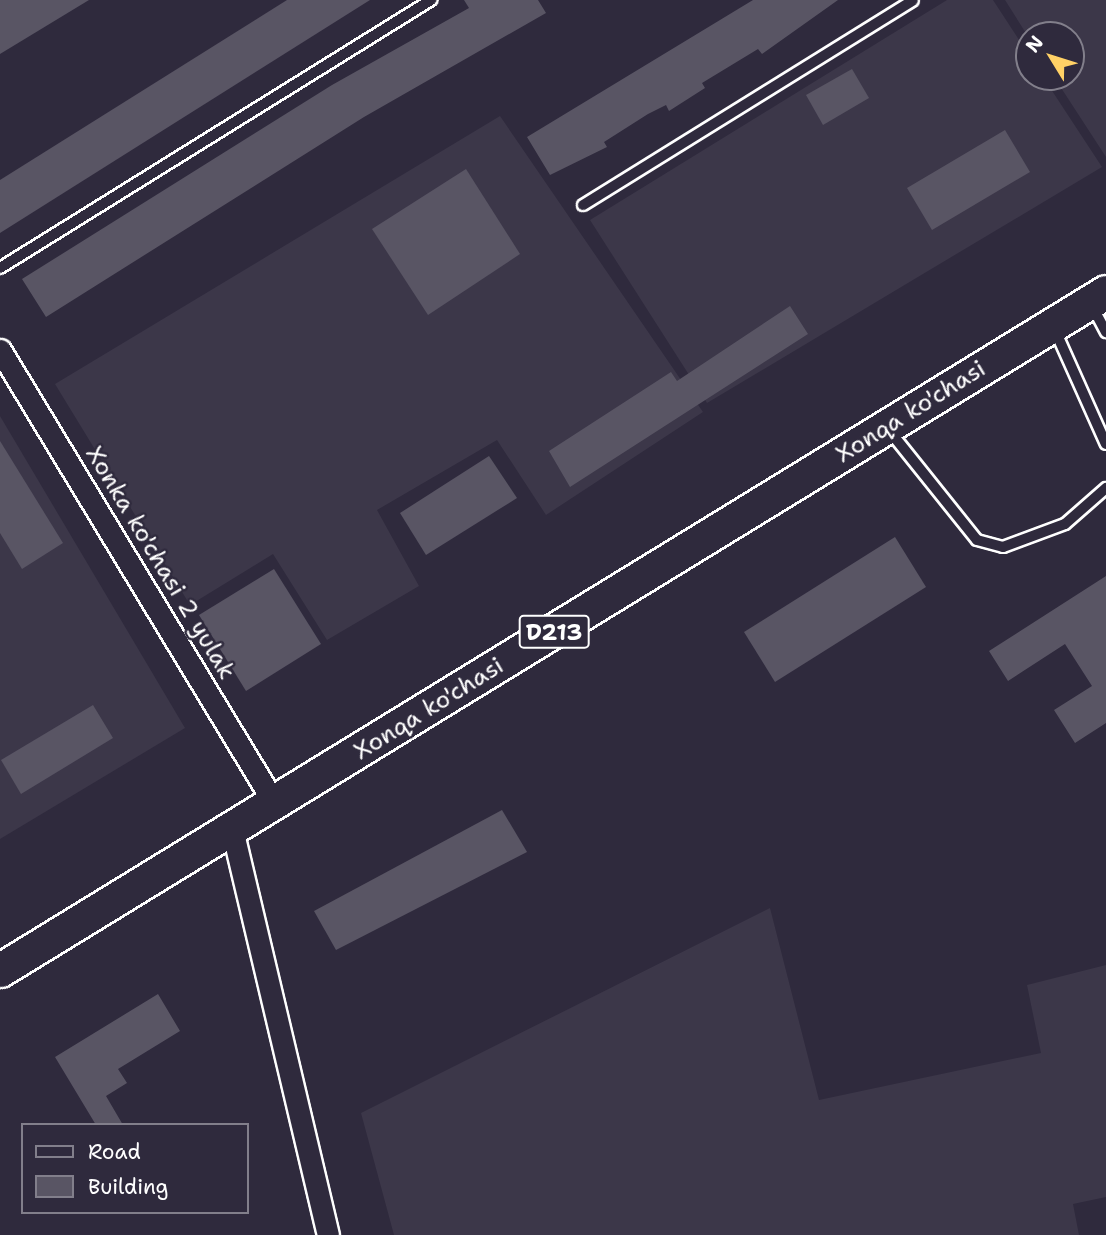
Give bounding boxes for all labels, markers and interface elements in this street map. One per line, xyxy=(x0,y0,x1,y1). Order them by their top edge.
north arrow xyxy=(1015,21,1085,91)
text: N xyxy=(1020,30,1049,58)
street label: Xonqa ko'chasi xyxy=(831,355,991,469)
street label: Xonka ko'chasi 2 yulak xyxy=(79,441,241,685)
road number: D213 xyxy=(517,612,591,652)
street label: Xonqa ko'chasi xyxy=(349,652,509,766)
legend xyxy=(21,1123,248,1214)
text: Road xyxy=(88,1138,141,1166)
text: Building xyxy=(88,1173,168,1201)

